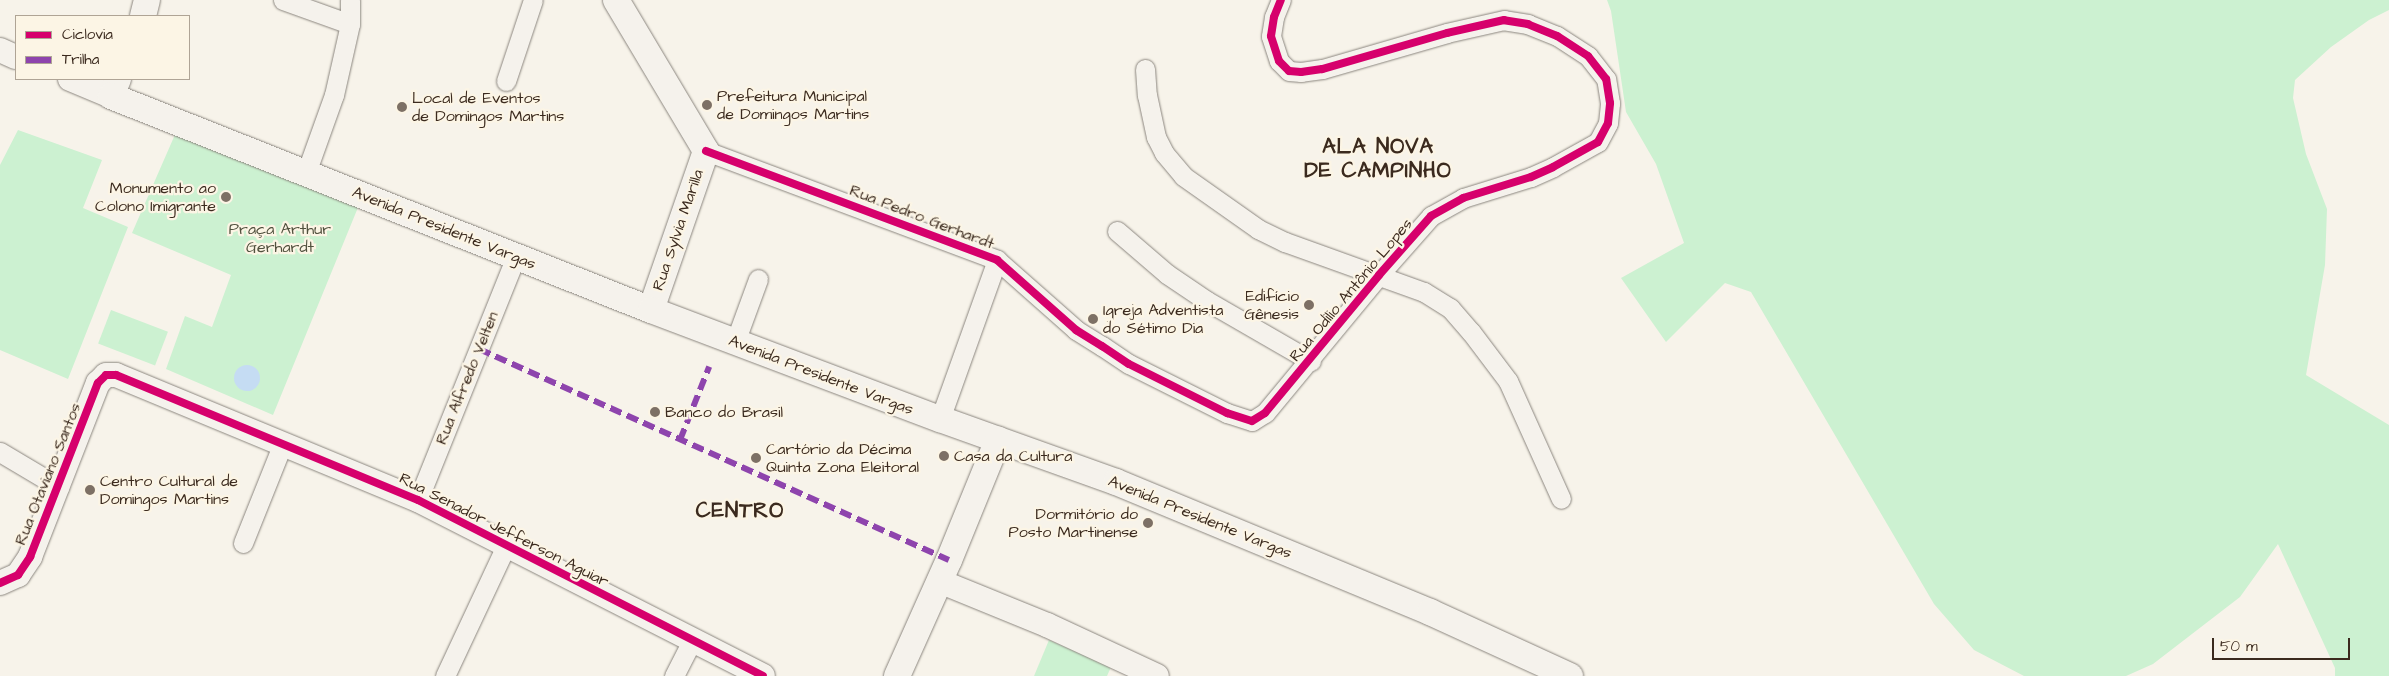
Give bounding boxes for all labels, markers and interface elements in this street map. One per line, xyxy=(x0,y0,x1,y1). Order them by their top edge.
legend xyxy=(15,15,190,80)
text: Ciclovia xyxy=(62,24,113,45)
text: Trilha xyxy=(62,49,99,70)
place label: Prefeitura Municipal de Domingos Martins xyxy=(717,86,869,124)
place label: Local de Eventos de Domingos Martins xyxy=(412,88,564,126)
marker: Prefeitura Municipal de Domingos Martins xyxy=(701,99,713,111)
marker: Local de Eventos de Domingos Martins xyxy=(396,101,408,113)
district label: ALA NOVA DE CAMPINHO xyxy=(1303,134,1453,184)
street label: Rua Sylvia Marilla xyxy=(648,167,708,293)
place label: Monumento ao Colono Imigrante xyxy=(95,178,216,216)
street label: Rua Pedro Gerhardt xyxy=(847,181,997,253)
street label: Avenida Presidente Vargas xyxy=(349,182,539,274)
marker: Monumento ao Colono Imigrante xyxy=(220,191,232,203)
street label: Rua Odilio Antônio Lopes xyxy=(1285,215,1417,365)
park label: Praça Arthur Gerhardt xyxy=(229,219,331,257)
place label: Edifício Gênesis xyxy=(1244,286,1299,324)
marker: Edifício Gênesis xyxy=(1303,299,1315,311)
place label: Igreja Adventista do Sétimo Dia xyxy=(1103,300,1223,338)
street label: Rua Alfredo Velten xyxy=(432,309,502,447)
marker: Igreja Adventista do Sétimo Dia xyxy=(1087,313,1099,325)
street label: Avenida Presidente Vargas xyxy=(726,331,916,419)
street label: Rua Otaviano Santos xyxy=(11,400,85,548)
place label: Banco do Brasil xyxy=(665,402,783,422)
marker: Banco do Brasil xyxy=(649,406,661,418)
place label: Cartório da Décima Quinta Zona Eleitoral xyxy=(766,439,919,477)
place label: Casa da Cultura xyxy=(954,446,1072,466)
marker: Casa da Cultura xyxy=(938,450,950,462)
marker: Cartório da Décima Quinta Zona Eleitoral xyxy=(750,452,762,464)
street label: Rua Senador Jefferson Aguiar xyxy=(396,469,612,591)
place label: Centro Cultural de Domingos Martins xyxy=(100,471,238,509)
street label: Avenida Presidente Vargas xyxy=(1105,471,1295,563)
marker: Centro Cultural de Domingos Martins xyxy=(84,484,96,496)
district label: CENTRO xyxy=(695,498,785,524)
place label: Dormitório do Posto Martinense xyxy=(1008,504,1138,542)
marker: Dormitório do Posto Martinense xyxy=(1142,517,1154,529)
scale bar xyxy=(2214,628,2352,660)
text: 50 m xyxy=(2220,636,2258,657)

